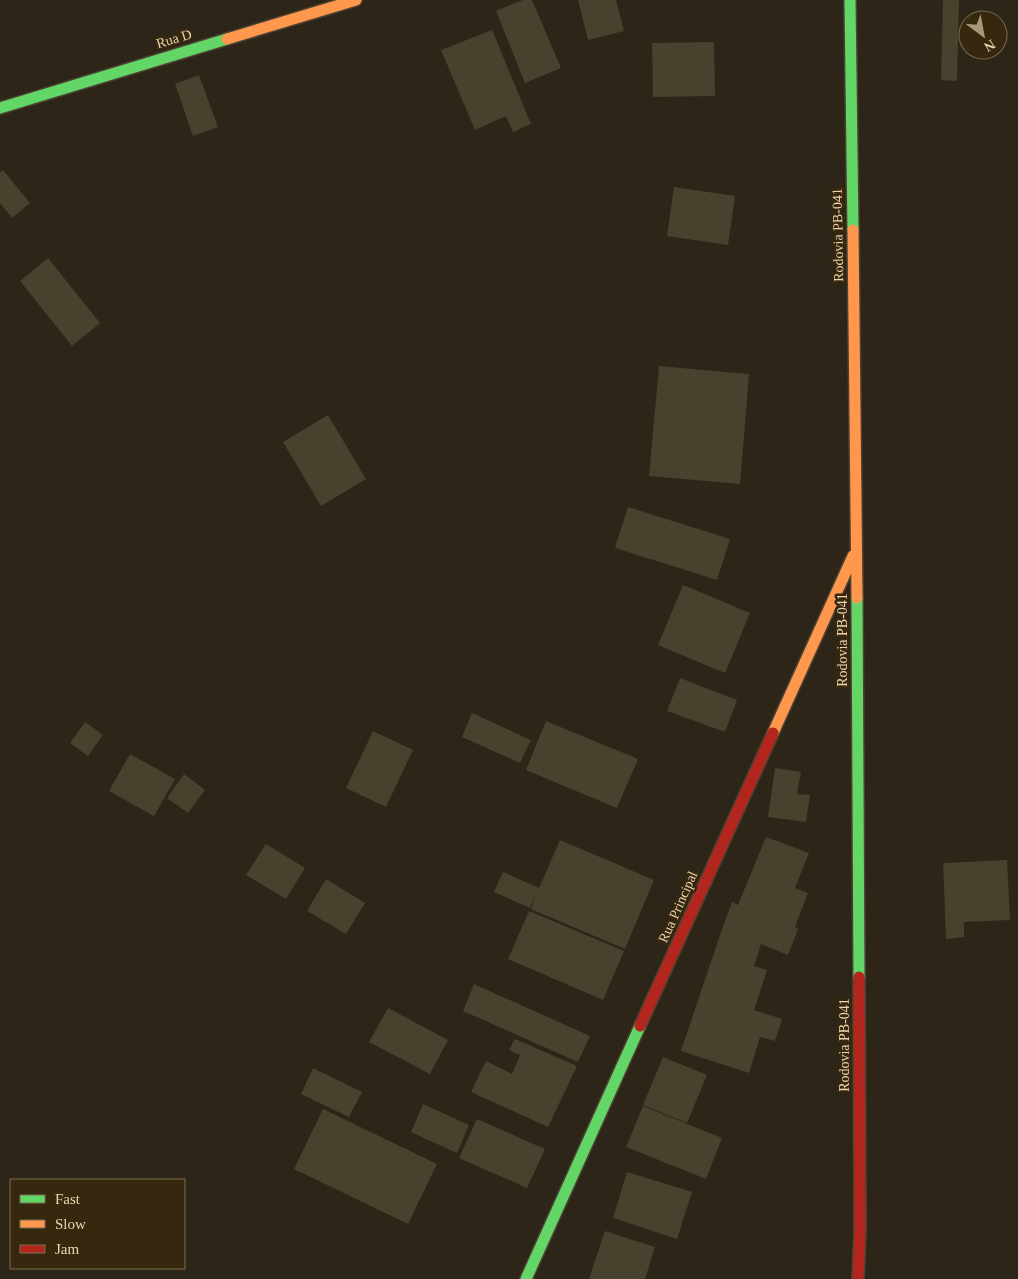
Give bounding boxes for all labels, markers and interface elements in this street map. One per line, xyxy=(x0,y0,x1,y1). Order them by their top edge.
north arrow xyxy=(958,10,1008,60)
street label: Rua D xyxy=(155,27,193,51)
text: N xyxy=(981,37,998,55)
street label: Rodovia PB-041 xyxy=(830,188,846,282)
street label: Rodovia PB-041 xyxy=(835,593,850,687)
street label: Rua Principal xyxy=(656,869,700,945)
street label: Rodovia PB-041 xyxy=(837,998,852,1092)
legend xyxy=(10,1179,185,1269)
text: Fast xyxy=(55,1191,81,1207)
text: Slow xyxy=(55,1216,86,1232)
text: Jam xyxy=(55,1241,79,1257)

